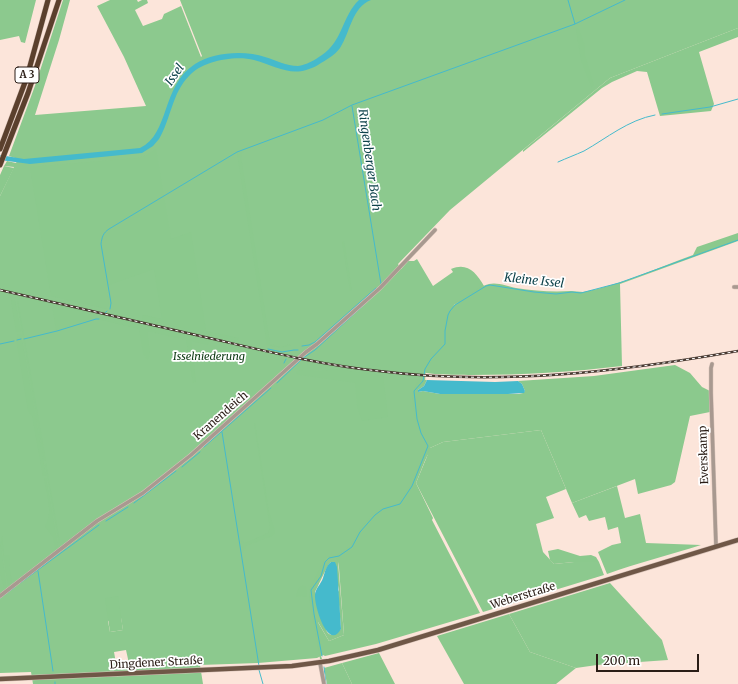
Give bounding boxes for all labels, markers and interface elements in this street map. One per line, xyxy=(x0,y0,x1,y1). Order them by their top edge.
water label: Issel xyxy=(162,61,188,89)
road number: A 3 xyxy=(15,67,39,83)
water label: Ringenberger Bach xyxy=(355,108,383,212)
water label: Kleine Issel xyxy=(503,271,565,291)
park label: Isselniederung xyxy=(173,350,245,364)
street label: Kranendeich xyxy=(191,389,251,443)
street label: Everskamp xyxy=(696,425,712,485)
street label: Weberstraße xyxy=(489,580,557,612)
scale bar xyxy=(598,646,701,672)
text: 200 m xyxy=(603,653,640,668)
street label: Dingdener Straße xyxy=(109,654,203,672)

